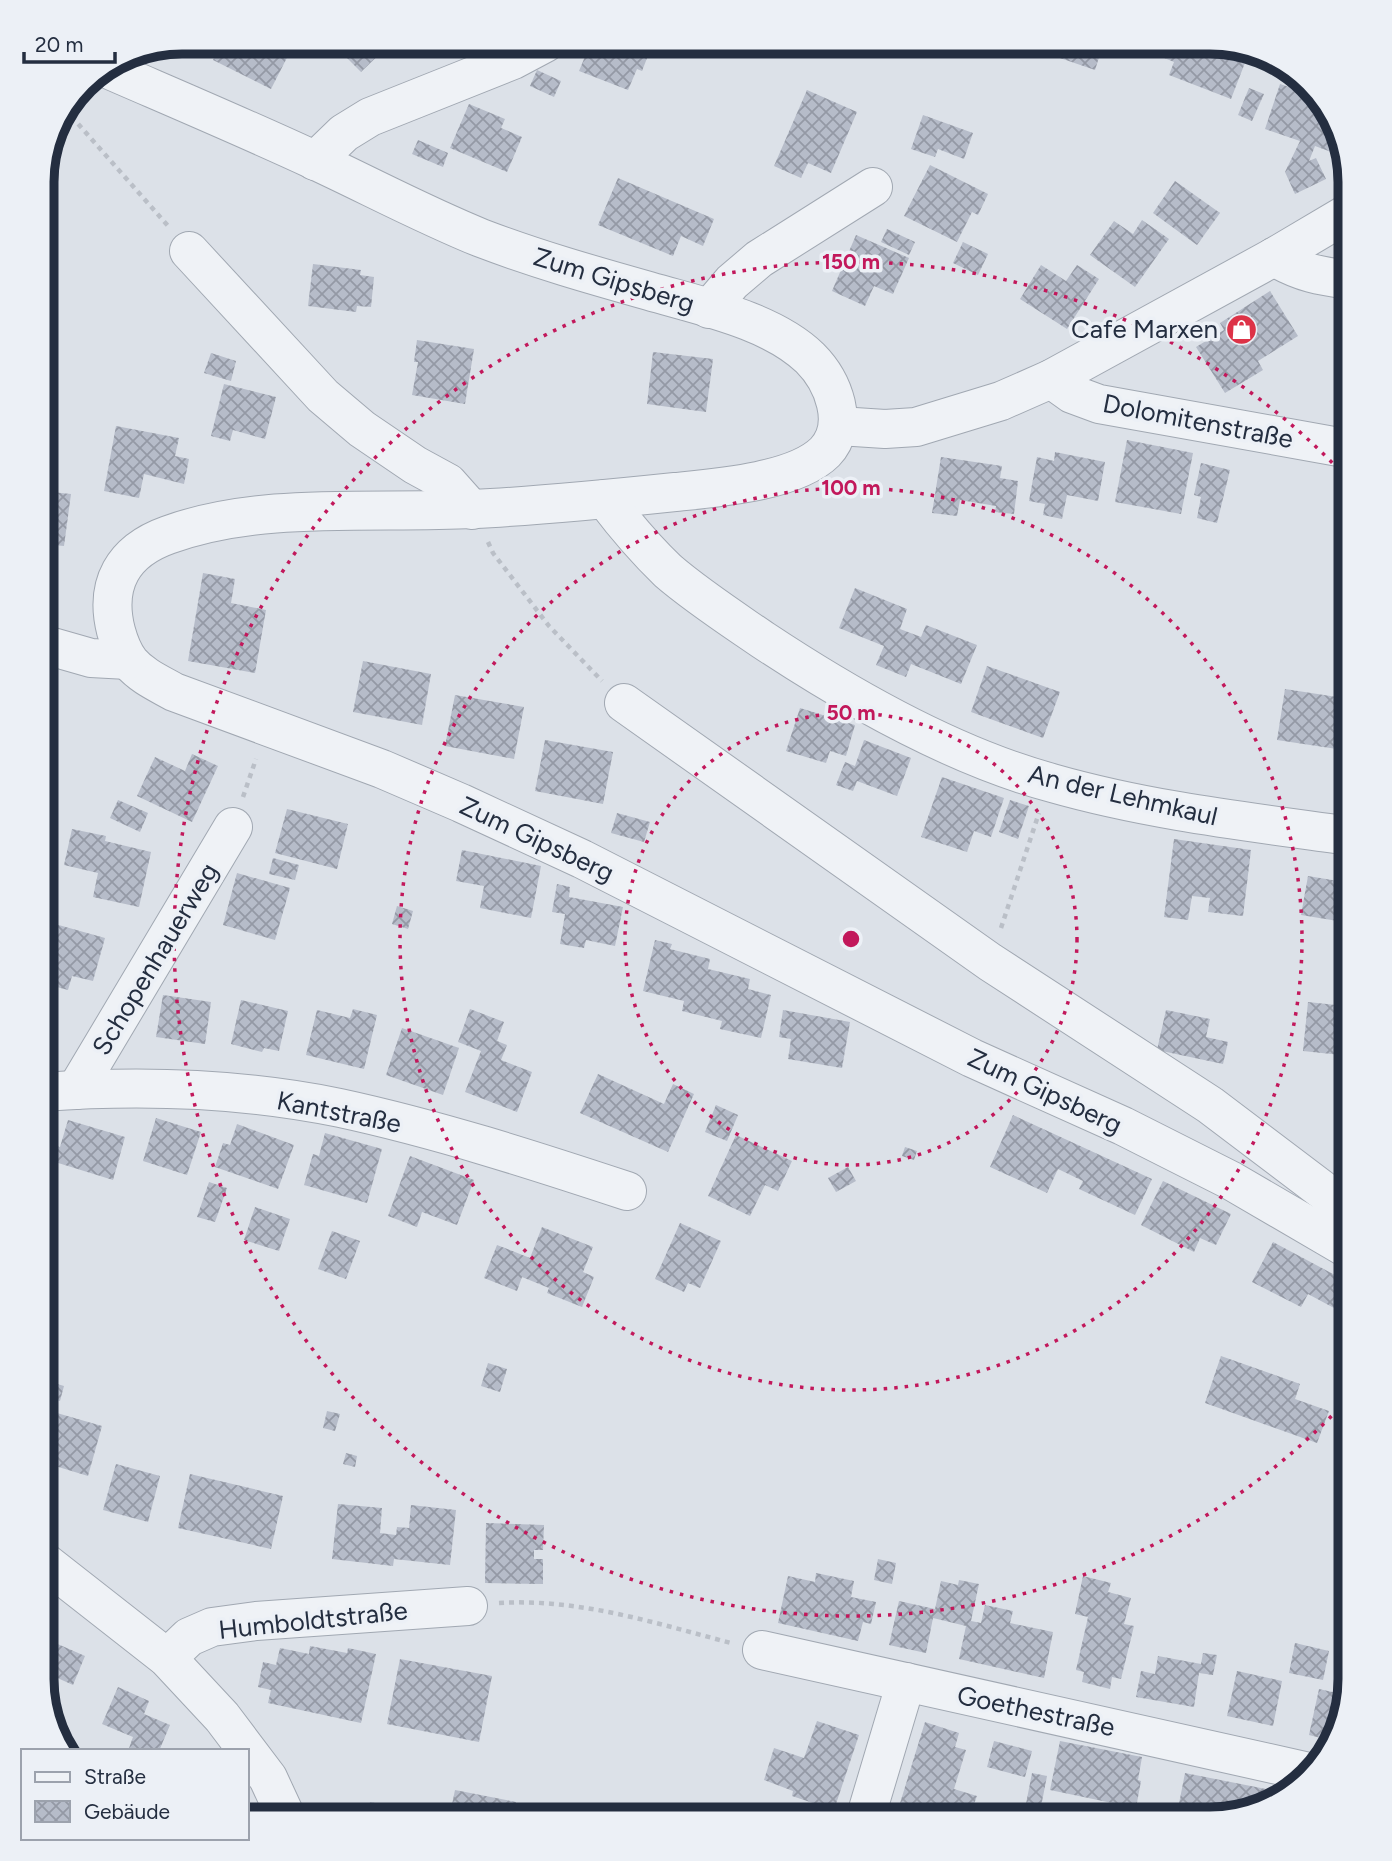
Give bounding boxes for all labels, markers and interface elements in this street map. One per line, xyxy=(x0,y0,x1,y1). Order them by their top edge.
scale bar xyxy=(24,21,116,65)
text: 20 m xyxy=(35,32,83,57)
street label: Zum Gipsberg xyxy=(530,240,698,320)
text: 150 m xyxy=(822,249,880,274)
shop icon: Cafe Marxen xyxy=(1224,312,1258,346)
place label: Cafe Marxen xyxy=(1071,313,1218,345)
street label: Dolomitenstraße xyxy=(1100,387,1296,455)
text: 100 m xyxy=(821,475,881,500)
text: 50 m xyxy=(826,700,876,725)
street label: An der Lehmkaul xyxy=(1025,758,1221,832)
street label: Zum Gipsberg xyxy=(455,789,619,889)
street label: Schopenhauerweg xyxy=(85,857,225,1061)
centre of rings xyxy=(839,927,863,951)
street label: Zum Gipsberg xyxy=(963,1041,1127,1141)
street label: Kantstraße xyxy=(274,1084,404,1140)
street label: Humboldtstraße xyxy=(217,1594,409,1646)
street label: Goethestraße xyxy=(954,1679,1118,1743)
legend xyxy=(21,1749,248,1840)
text: Straße xyxy=(84,1764,146,1789)
text: Gebäude xyxy=(84,1799,170,1824)

